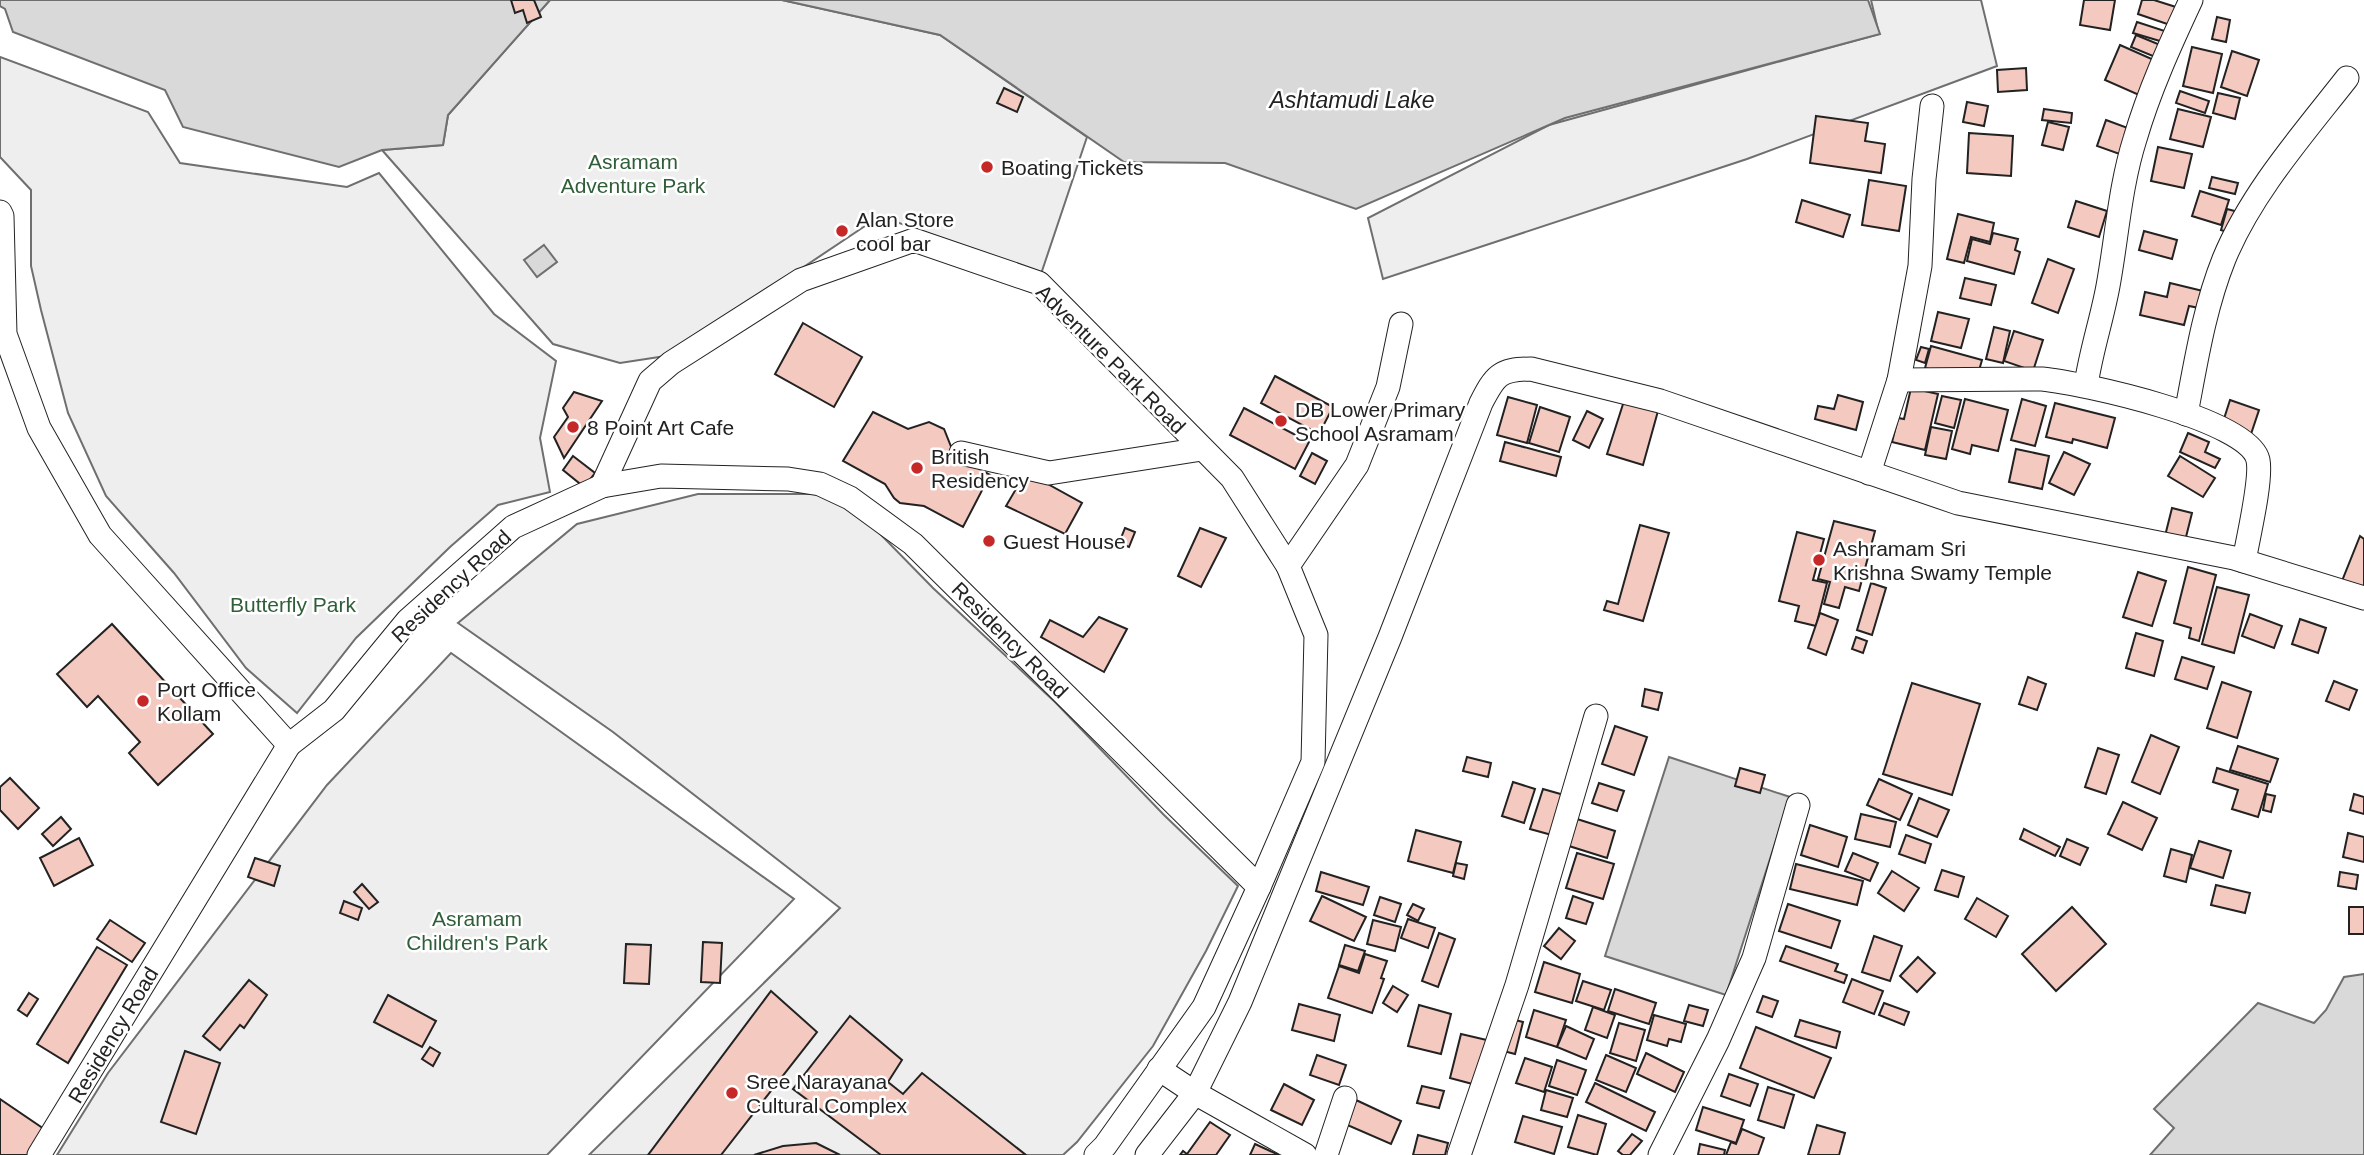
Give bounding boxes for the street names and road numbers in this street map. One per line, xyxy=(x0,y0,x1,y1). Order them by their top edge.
street label: Adventure Park Road xyxy=(1032,280,1190,438)
street label: Residency Road xyxy=(387,525,515,647)
street label: Residency Road xyxy=(947,577,1073,703)
street label: Residency Road xyxy=(63,963,163,1107)

